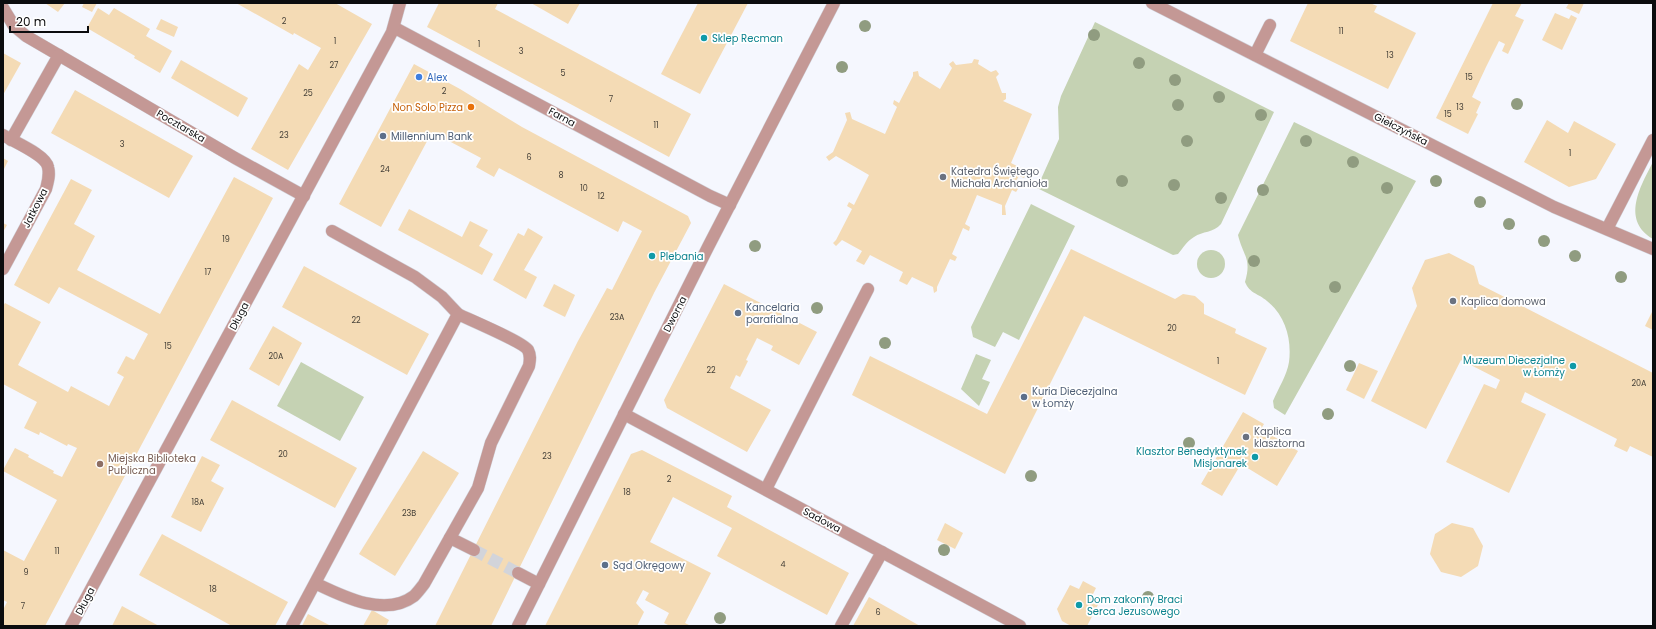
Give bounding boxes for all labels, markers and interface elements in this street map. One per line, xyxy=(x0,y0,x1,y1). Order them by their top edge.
scale bar xyxy=(10,8,88,34)
text: 20 m xyxy=(16,13,46,30)
house number: 2 xyxy=(282,16,287,27)
house number: 11 xyxy=(1338,26,1344,37)
place label: Sklep Recman xyxy=(712,31,783,46)
marker: Sklep Recman xyxy=(699,33,709,43)
house number: 1 xyxy=(334,36,336,47)
house number: 1 xyxy=(478,39,480,50)
house number: 3 xyxy=(519,46,524,57)
house number: 13 xyxy=(1386,50,1394,61)
house number: 27 xyxy=(330,60,339,71)
house number: 5 xyxy=(560,68,566,79)
place label: Alex xyxy=(427,70,447,85)
marker: Alex xyxy=(414,72,424,82)
house number: 15 xyxy=(1465,72,1473,83)
house number: 2 xyxy=(442,86,447,97)
house number: 25 xyxy=(303,88,313,99)
house number: 7 xyxy=(609,94,614,105)
place label: Non Solo Pizza xyxy=(393,100,463,115)
marker: Non Solo Pizza xyxy=(466,102,476,112)
house number: 13 xyxy=(1456,102,1464,113)
street label: Farna xyxy=(546,104,578,130)
street label: Pocztarska xyxy=(154,106,208,146)
street label: Giełczyńska xyxy=(1371,109,1431,149)
house number: 15 xyxy=(1444,109,1452,120)
house number: 11 xyxy=(653,120,659,131)
place label: Millennium Bank xyxy=(391,129,473,144)
house number: 23 xyxy=(279,130,289,141)
marker: Millennium Bank xyxy=(378,131,388,141)
house number: 3 xyxy=(120,139,125,150)
house number: 1 xyxy=(1569,148,1571,159)
house number: 6 xyxy=(526,152,532,163)
house number: 24 xyxy=(380,164,390,175)
place label: Katedra Świętego Michała Archanioła xyxy=(951,164,1047,191)
house number: 8 xyxy=(558,170,564,181)
marker: Katedra Świętego Michała Archanioła xyxy=(938,172,948,182)
house number: 10 xyxy=(580,183,588,194)
street label: Jatkowa xyxy=(19,186,51,230)
house number: 12 xyxy=(597,191,605,202)
house number: 19 xyxy=(222,234,230,245)
place label: Plebania xyxy=(660,249,704,264)
marker: Plebania xyxy=(647,251,657,261)
house number: 17 xyxy=(205,267,212,278)
street label: Dworna xyxy=(660,293,690,335)
place label: Kaplica domowa xyxy=(1461,294,1546,309)
marker: Kaplica domowa xyxy=(1448,296,1458,306)
street label: Długa xyxy=(225,299,253,333)
place label: Kancelaria parafialna xyxy=(746,300,800,327)
marker: Kancelaria parafialna xyxy=(733,308,743,318)
house number: 23A xyxy=(610,312,625,323)
house number: 22 xyxy=(351,315,361,326)
house number: 20 xyxy=(1167,323,1177,334)
house number: 15 xyxy=(164,341,172,352)
house number: 20A xyxy=(268,351,284,362)
place label: Muzeum Diecezjalne w Łomży xyxy=(1463,353,1565,380)
house number: 1 xyxy=(1217,356,1219,367)
marker: Muzeum Diecezjalne w Łomży xyxy=(1568,361,1578,371)
house number: 22 xyxy=(706,365,716,376)
house number: 20A xyxy=(1631,378,1647,389)
place label: Kuria Diecezjalna w Łomży xyxy=(1032,384,1117,411)
marker: Kuria Diecezjalna w Łomży xyxy=(1019,392,1029,402)
place label: Kaplica klasztorna xyxy=(1254,424,1305,451)
marker: Kaplica klasztorna xyxy=(1241,432,1251,442)
place label: Klasztor Benedyktynek Misjonarek xyxy=(1136,444,1248,471)
house number: 20 xyxy=(278,449,288,460)
place label: Miejska Biblioteka Publiczna xyxy=(108,451,196,478)
house number: 23 xyxy=(542,451,552,462)
marker: Klasztor Benedyktynek Misjonarek xyxy=(1250,452,1260,462)
marker: Miejska Biblioteka Publiczna xyxy=(95,459,105,469)
house number: 2 xyxy=(667,474,672,485)
house number: 18 xyxy=(623,487,631,498)
house number: 18A xyxy=(192,497,205,508)
street label: Sadowa xyxy=(800,504,844,536)
house number: 23B xyxy=(402,508,416,519)
house number: 11 xyxy=(54,546,60,557)
place label: Sąd Okręgowy xyxy=(613,558,685,573)
house number: 4 xyxy=(780,559,786,570)
marker: Sąd Okręgowy xyxy=(600,560,610,570)
house number: 9 xyxy=(23,567,29,578)
street label: Długa xyxy=(71,584,99,618)
house number: 18 xyxy=(209,584,217,595)
place label: Dom zakonny Braci Serca Jezusowego xyxy=(1087,592,1183,619)
marker: Dom zakonny Braci Serca Jezusowego xyxy=(1074,600,1084,610)
house number: 7 xyxy=(21,601,26,612)
house number: 6 xyxy=(875,607,881,618)

